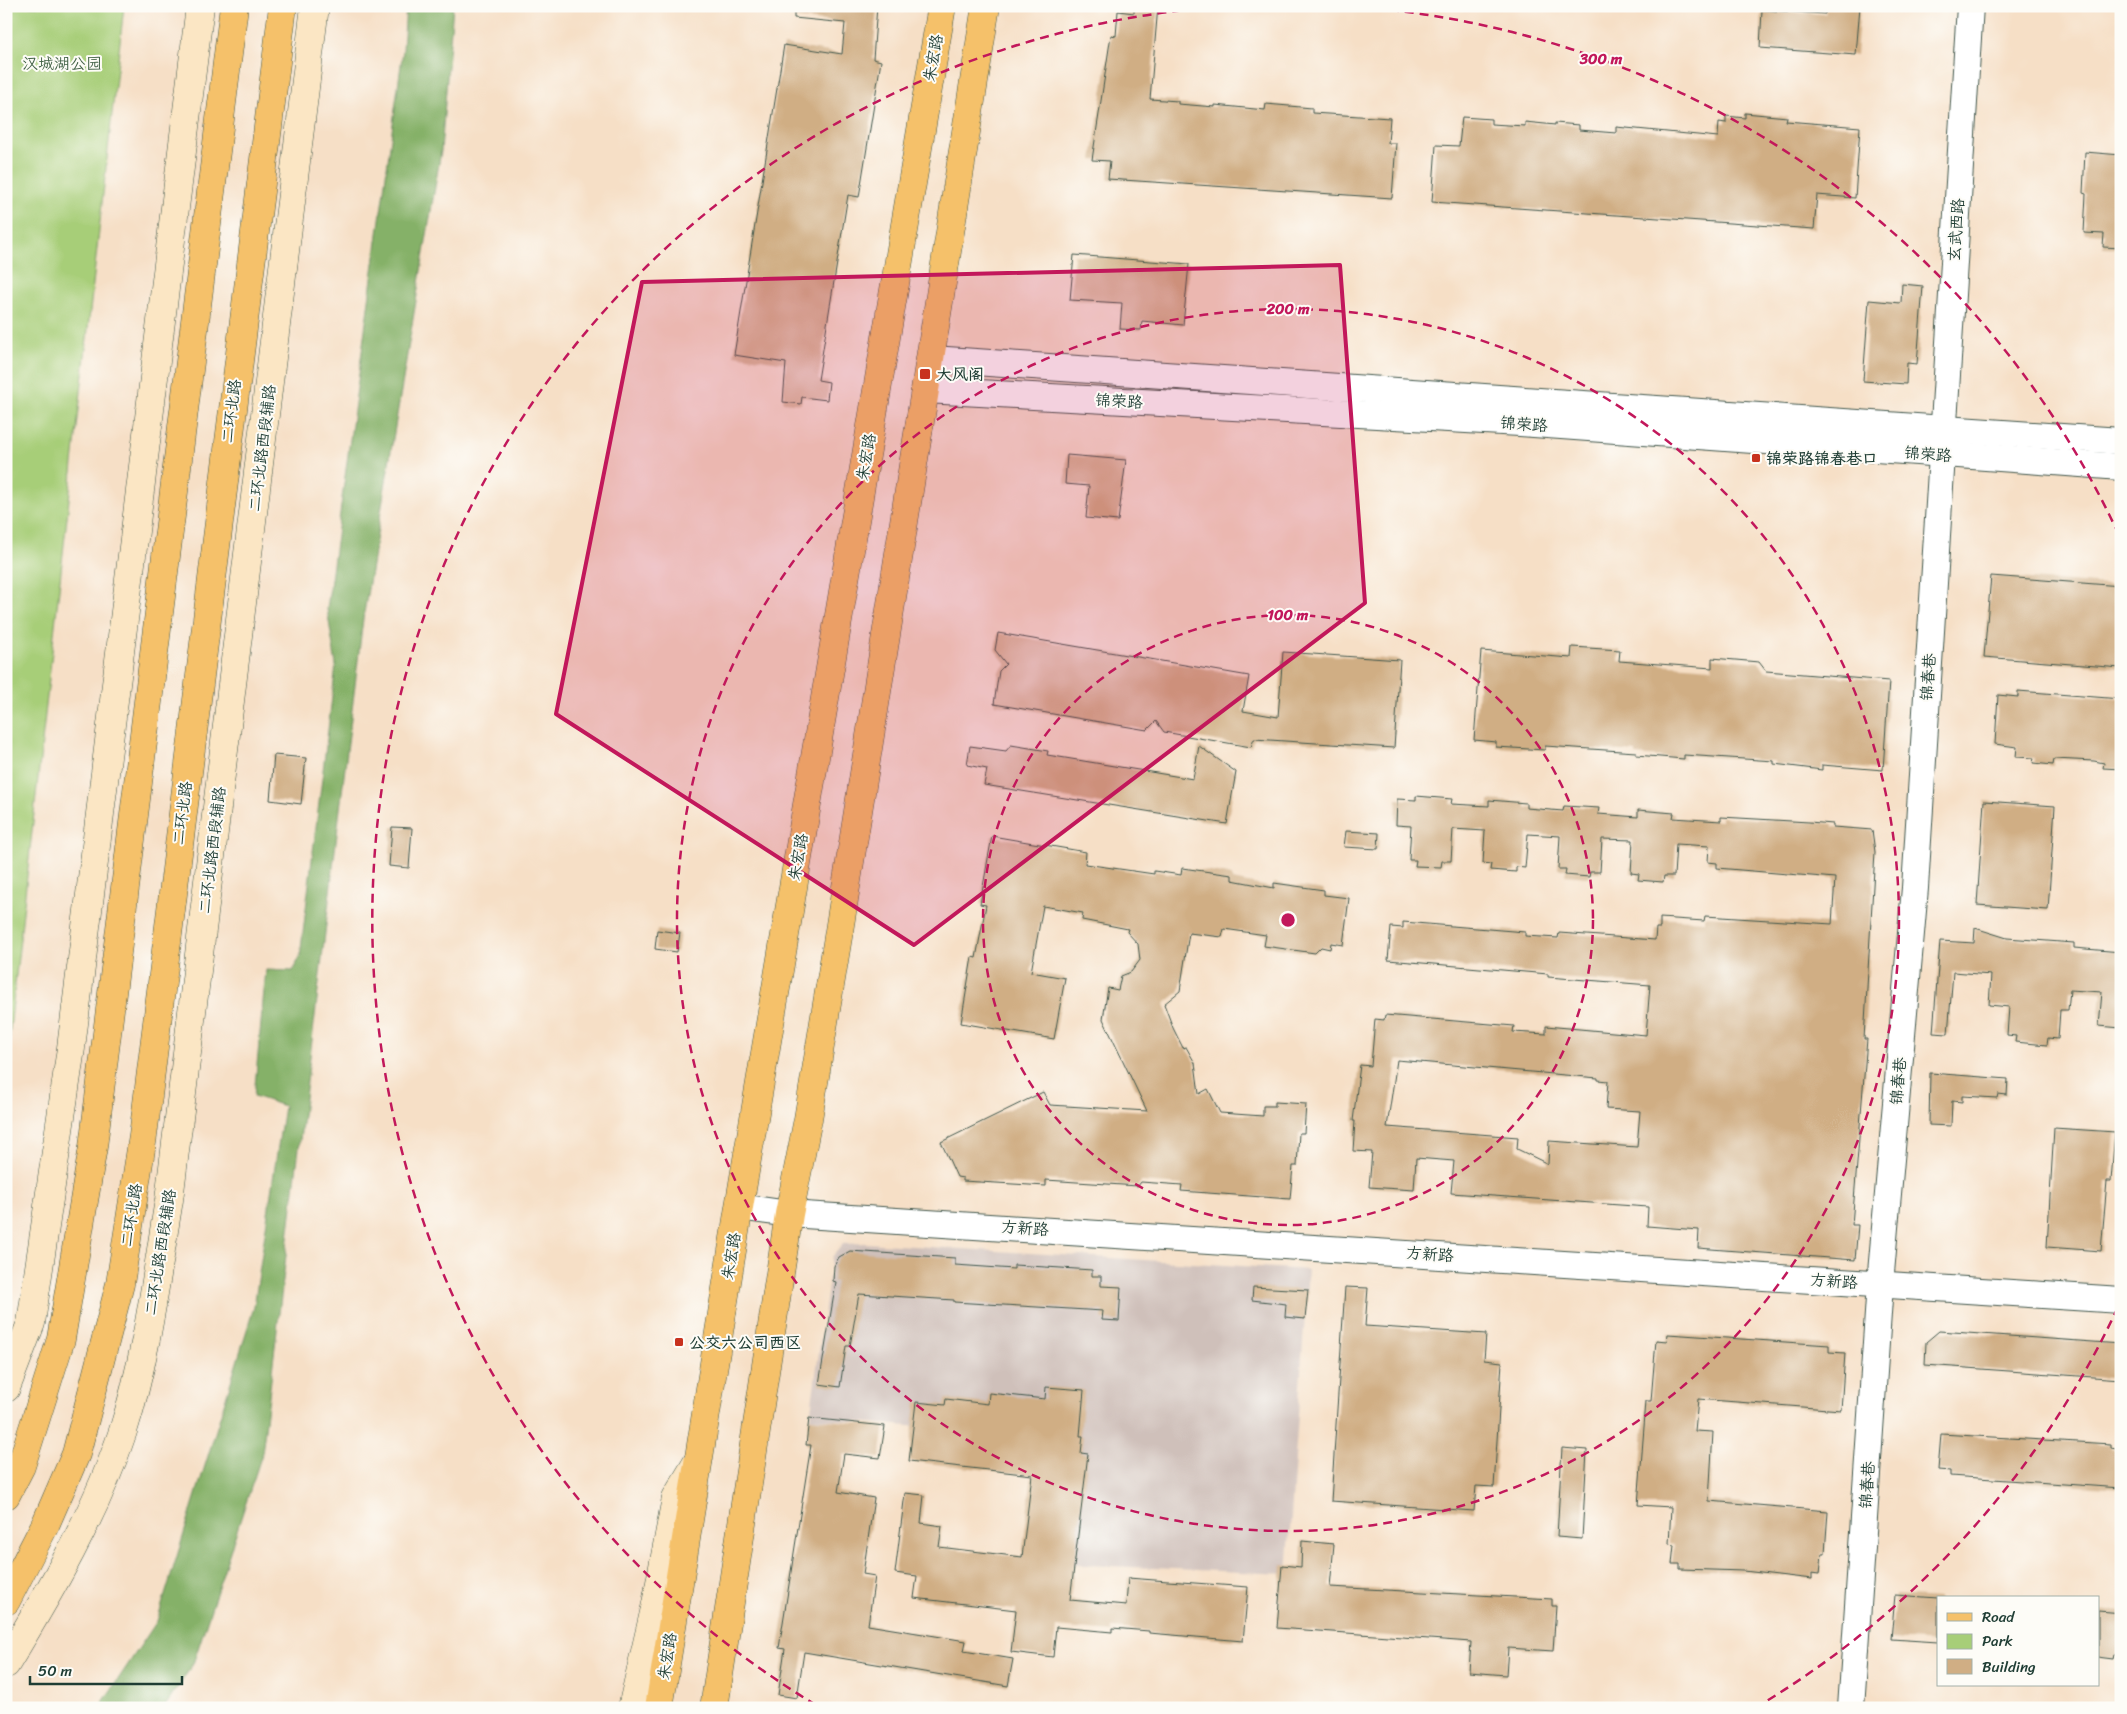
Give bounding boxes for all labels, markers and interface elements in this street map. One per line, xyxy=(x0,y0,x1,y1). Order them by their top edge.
street label: 朱宏路 xyxy=(915,32,951,84)
text: 300 m xyxy=(1579,46,1623,72)
park label: 汉城湖公园 xyxy=(22,49,102,78)
street label: 玄武西路 xyxy=(1939,197,1973,263)
text: 200 m xyxy=(1265,296,1310,322)
place label: 大风阁 xyxy=(936,360,984,389)
marker: 大风阁 xyxy=(918,367,932,381)
street label: 二环北路 xyxy=(213,377,249,445)
street label: 二环北路西段辅路 xyxy=(240,383,284,513)
street label: 锦荣路 xyxy=(1094,385,1144,417)
street label: 锦荣路 xyxy=(1499,408,1549,440)
street label: 朱宏路 xyxy=(848,431,884,483)
street label: 锦荣路 xyxy=(1903,438,1953,470)
place label: 锦荣路锦春巷口 xyxy=(1766,444,1878,473)
marker: 锦荣路锦春巷口 xyxy=(1750,452,1762,464)
text: 100 m xyxy=(1268,602,1309,628)
street label: 锦春巷 xyxy=(1912,652,1944,702)
street label: 二环北路 xyxy=(164,779,200,847)
street label: 二环北路西段辅路 xyxy=(190,785,234,915)
street label: 朱宏路 xyxy=(780,831,816,883)
centre of rings xyxy=(1279,911,1297,929)
street label: 锦春巷 xyxy=(1881,1056,1915,1106)
street label: 二环北路 xyxy=(112,1181,150,1249)
street label: 二环北路西段辅路 xyxy=(136,1187,184,1317)
street label: 方新路 xyxy=(1000,1212,1050,1244)
street label: 朱宏路 xyxy=(713,1230,749,1282)
street label: 方新路 xyxy=(1405,1238,1455,1270)
street label: 方新路 xyxy=(1809,1265,1859,1297)
place label: 公交六公司西区 xyxy=(689,1328,801,1357)
marker: 公交六公司西区 xyxy=(673,1336,685,1348)
street label: 锦春巷 xyxy=(1851,1460,1883,1510)
legend xyxy=(1937,1596,2100,1686)
text: Road xyxy=(1982,1604,2015,1630)
text: Park xyxy=(1982,1628,2013,1654)
street label: 朱宏路 xyxy=(649,1630,685,1682)
scale bar xyxy=(30,1654,182,1686)
text: Building xyxy=(1982,1654,2036,1680)
text: 50 m xyxy=(38,1658,73,1684)

